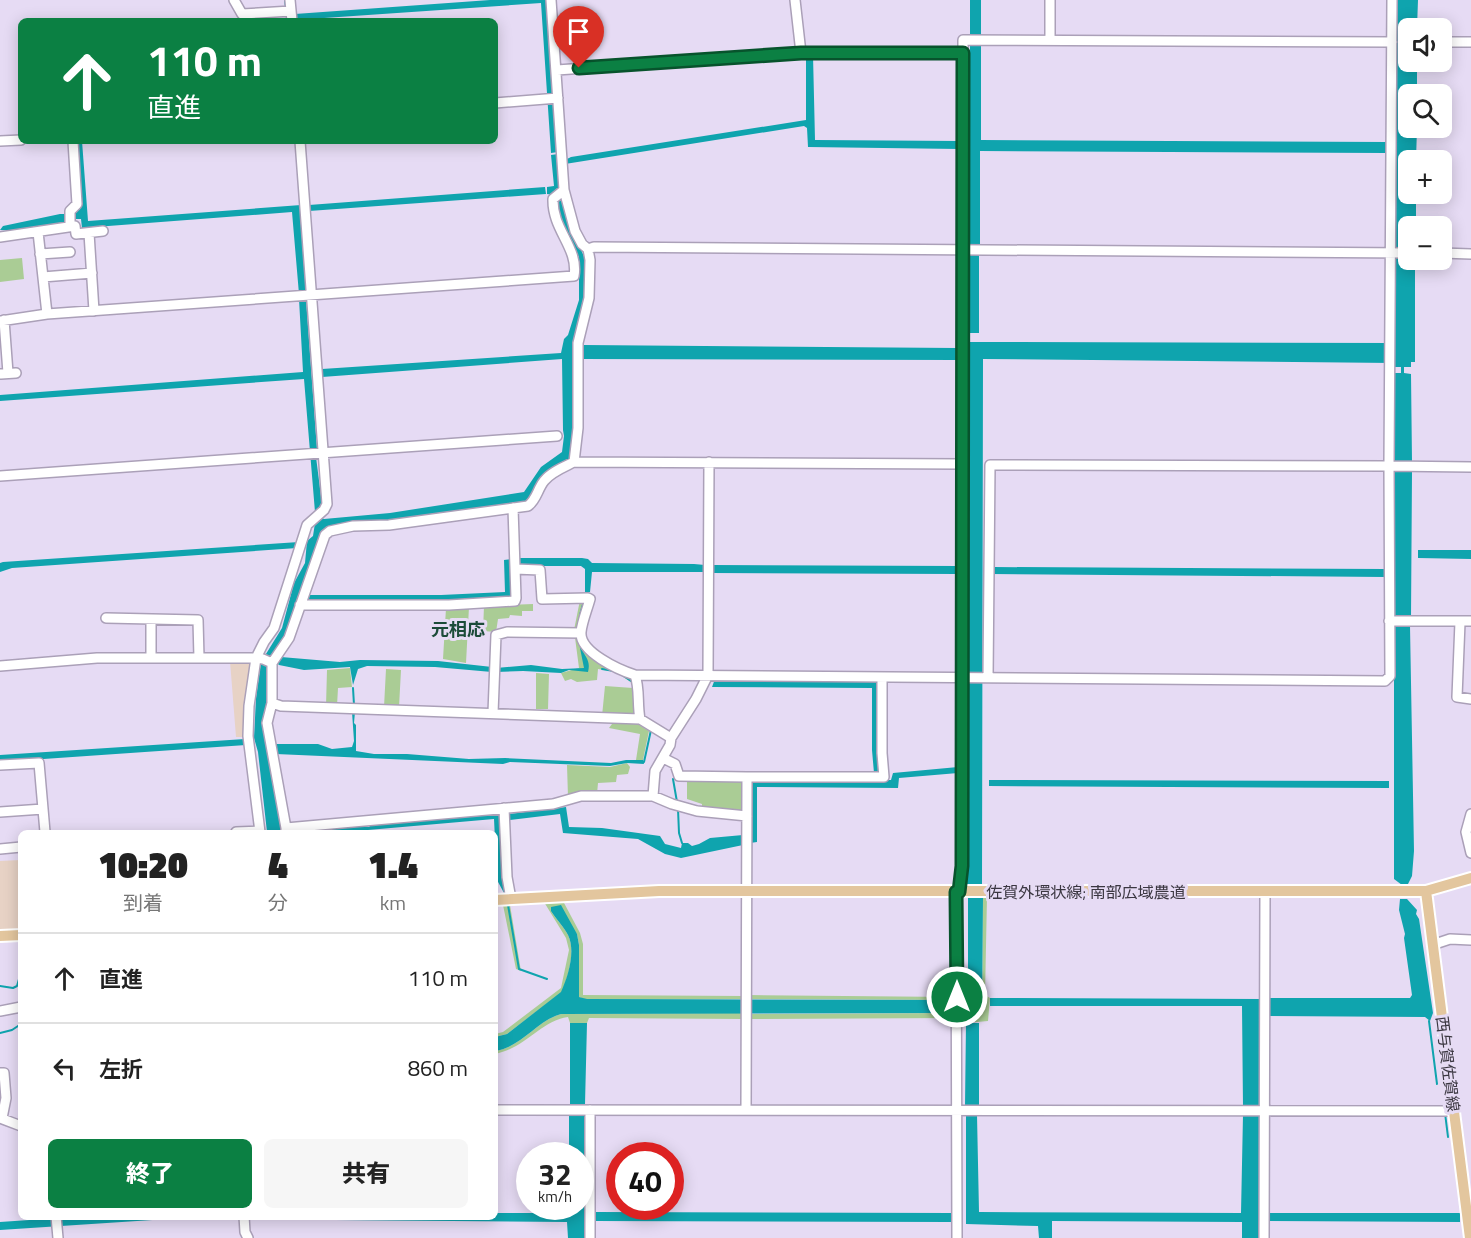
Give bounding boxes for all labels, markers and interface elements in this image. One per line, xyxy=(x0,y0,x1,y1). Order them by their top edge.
pin xyxy=(553,6,604,68)
icon: arrive xyxy=(562,15,595,48)
map controls xyxy=(1398,18,1452,270)
button: sound xyxy=(1398,18,1452,72)
text: 110 m xyxy=(147,28,262,92)
icon: ahead xyxy=(48,42,126,120)
button: search xyxy=(1398,84,1452,138)
text: 直進 xyxy=(147,86,201,127)
button: + xyxy=(1398,150,1452,204)
button: − xyxy=(1398,216,1452,270)
district label: 元相応 xyxy=(431,616,485,643)
text: 10:20 xyxy=(98,837,188,892)
text: 4 xyxy=(268,837,288,892)
text: 1.4 xyxy=(368,837,418,892)
street label: 佐賀外環状線; 南部広域農道 xyxy=(986,880,1186,904)
text: 到着 xyxy=(123,887,163,918)
text: 分 xyxy=(268,887,288,918)
text: km xyxy=(380,887,406,918)
text: 110 m xyxy=(408,961,468,995)
icon: ahead xyxy=(48,962,81,995)
text: 直進 xyxy=(99,962,143,996)
position arrow xyxy=(925,965,989,1029)
street label: 西与賀佐賀線 xyxy=(1430,1015,1466,1113)
text: 860 m xyxy=(408,1051,468,1085)
icon: left xyxy=(48,1052,81,1085)
text: 左折 xyxy=(99,1052,143,1086)
button: 終了 xyxy=(48,1139,252,1208)
button: 共有 xyxy=(264,1139,468,1208)
speed limit sign: 40 xyxy=(606,1142,684,1220)
text: 32 xyxy=(538,1151,572,1197)
text: km/h xyxy=(538,1185,572,1208)

